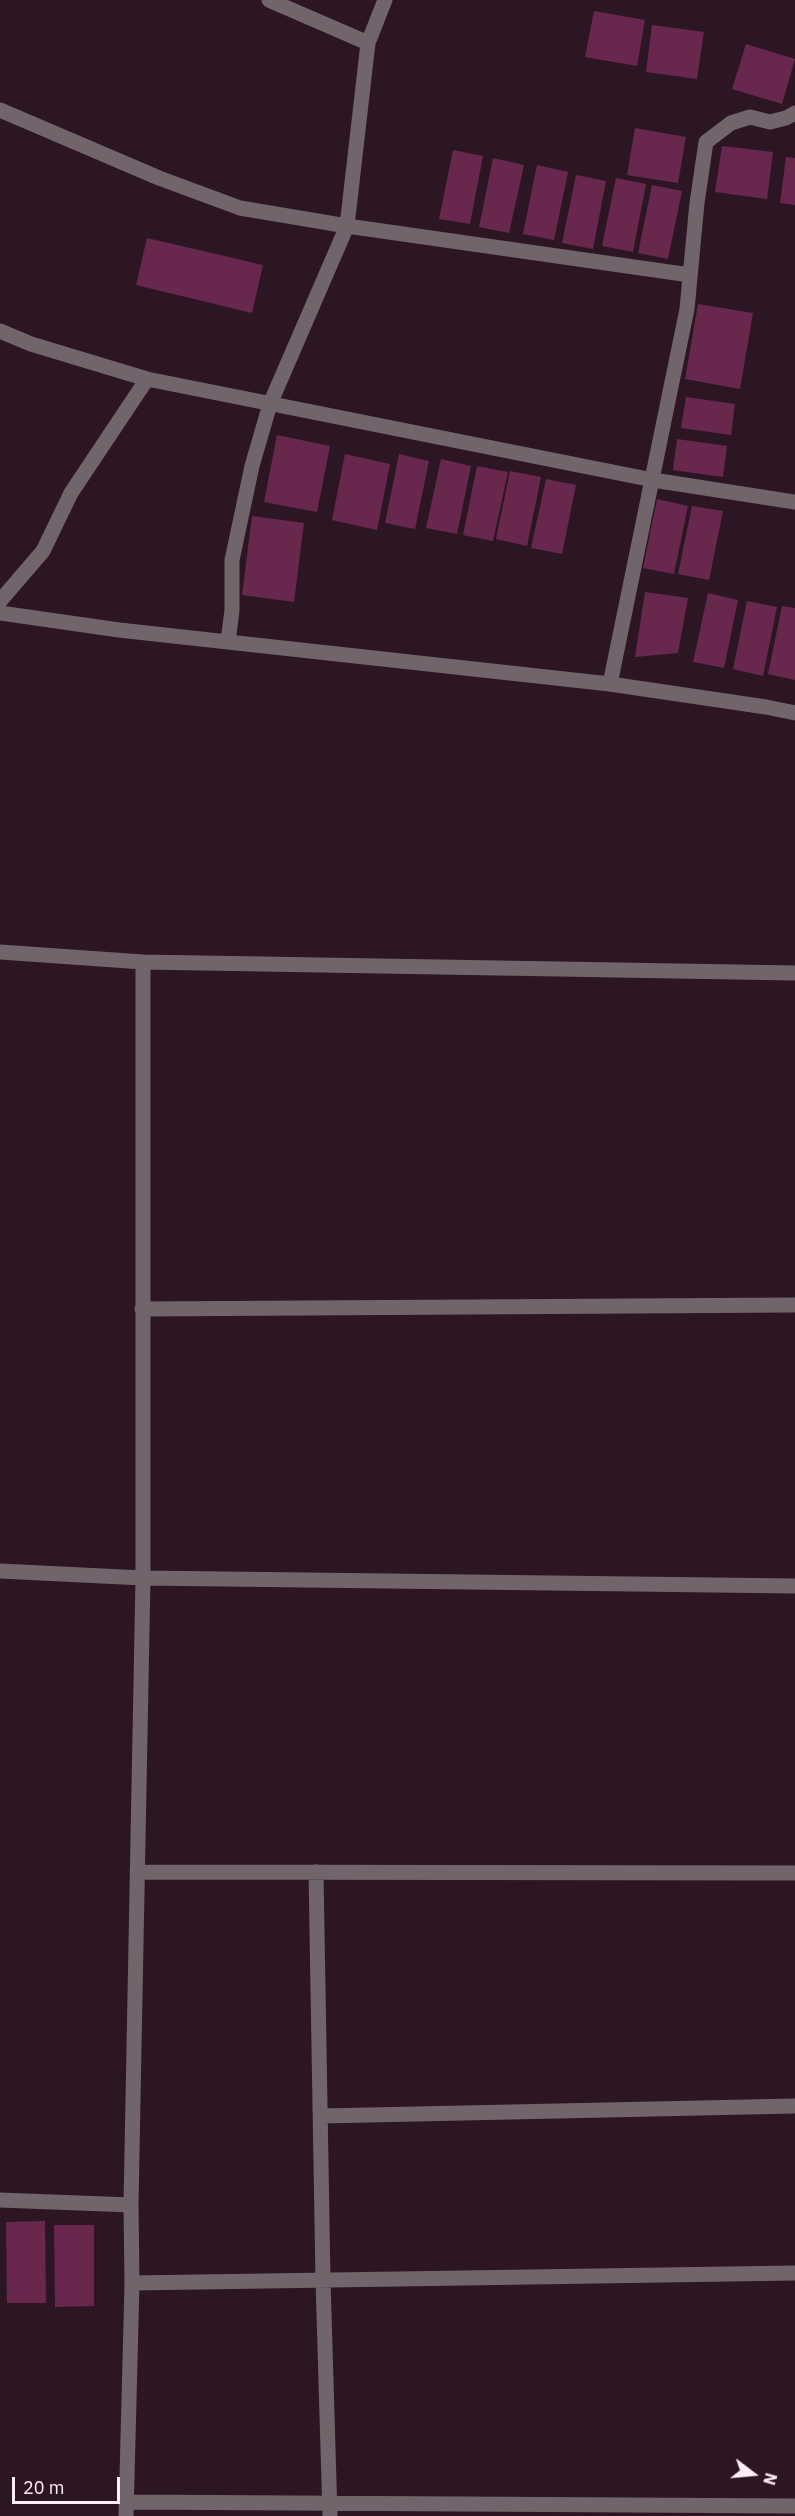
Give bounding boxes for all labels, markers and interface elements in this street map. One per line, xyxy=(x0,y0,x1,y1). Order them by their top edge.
north arrow xyxy=(723,2444,783,2504)
scale bar xyxy=(15,2465,123,2503)
text: N xyxy=(759,2471,782,2487)
text: 20 m xyxy=(23,2476,65,2499)

